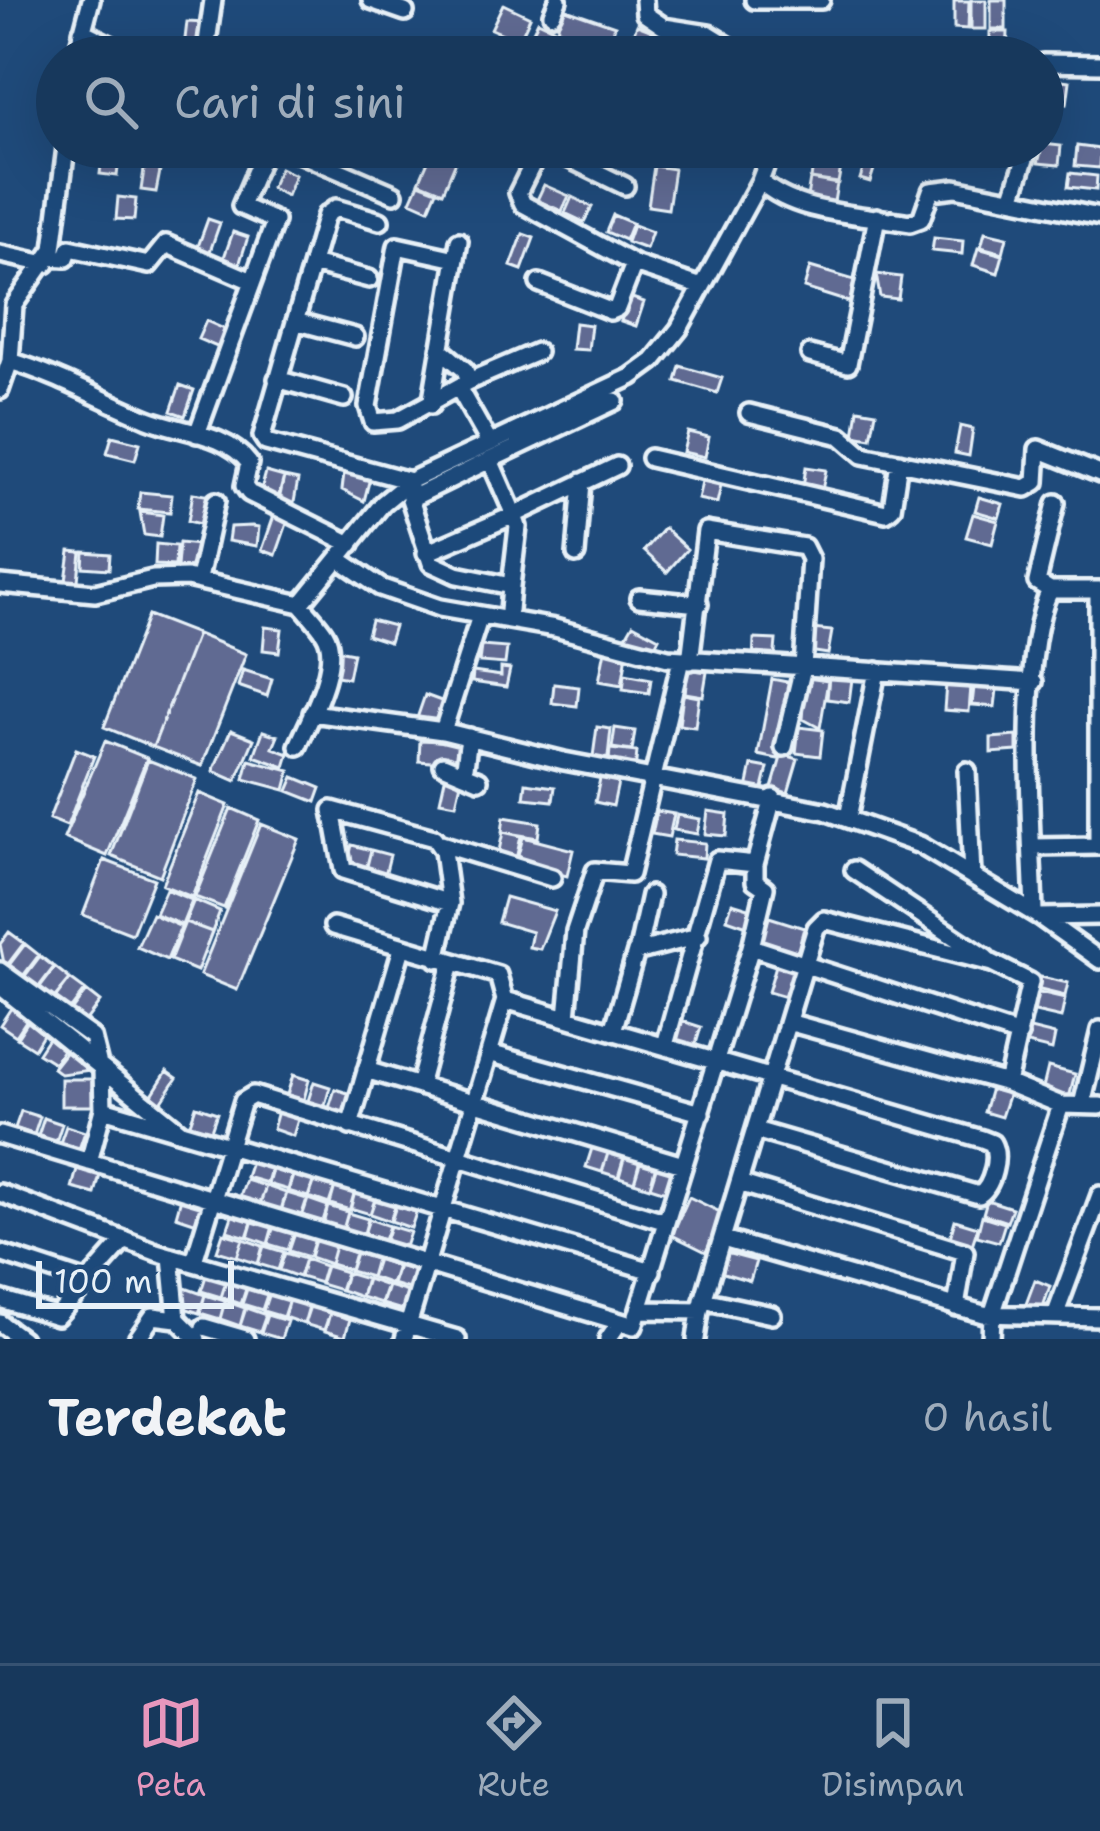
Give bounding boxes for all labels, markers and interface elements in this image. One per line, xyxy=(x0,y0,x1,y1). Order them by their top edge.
search box xyxy=(36,36,1064,168)
icon: search xyxy=(78,69,144,135)
text: Cari di sini xyxy=(174,72,406,132)
scale bar xyxy=(36,1255,234,1308)
text: 100 m xyxy=(54,1259,153,1304)
text: Terdekat xyxy=(48,1383,287,1451)
text: 0 hasil xyxy=(922,1391,1052,1443)
tab: Peta xyxy=(136,1690,206,1807)
tab: Rute xyxy=(477,1690,550,1807)
tab: Disimpan xyxy=(822,1690,964,1807)

